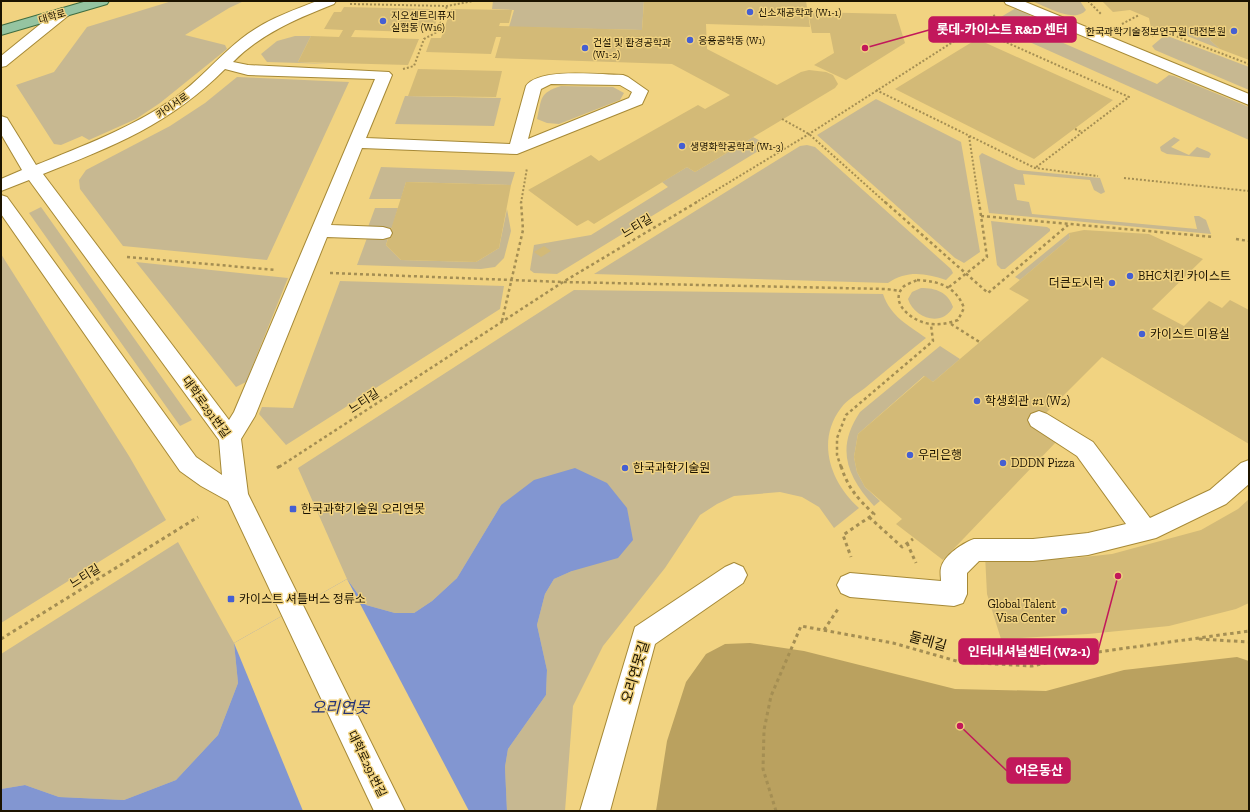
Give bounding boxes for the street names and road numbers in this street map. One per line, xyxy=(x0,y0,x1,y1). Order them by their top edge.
street label: 대학로 xyxy=(37,7,67,27)
street label: 카이서로 xyxy=(154,90,191,121)
street label: 느티길 xyxy=(619,211,655,241)
street label: 대학로291번길 xyxy=(179,374,233,440)
street label: 느티길 xyxy=(346,386,382,416)
street label: 느티길 xyxy=(67,561,103,591)
street label: 둘레길 xyxy=(907,628,949,655)
street label: 오리연못길 xyxy=(618,639,653,705)
street label: 대학로291번길 xyxy=(345,728,389,800)

